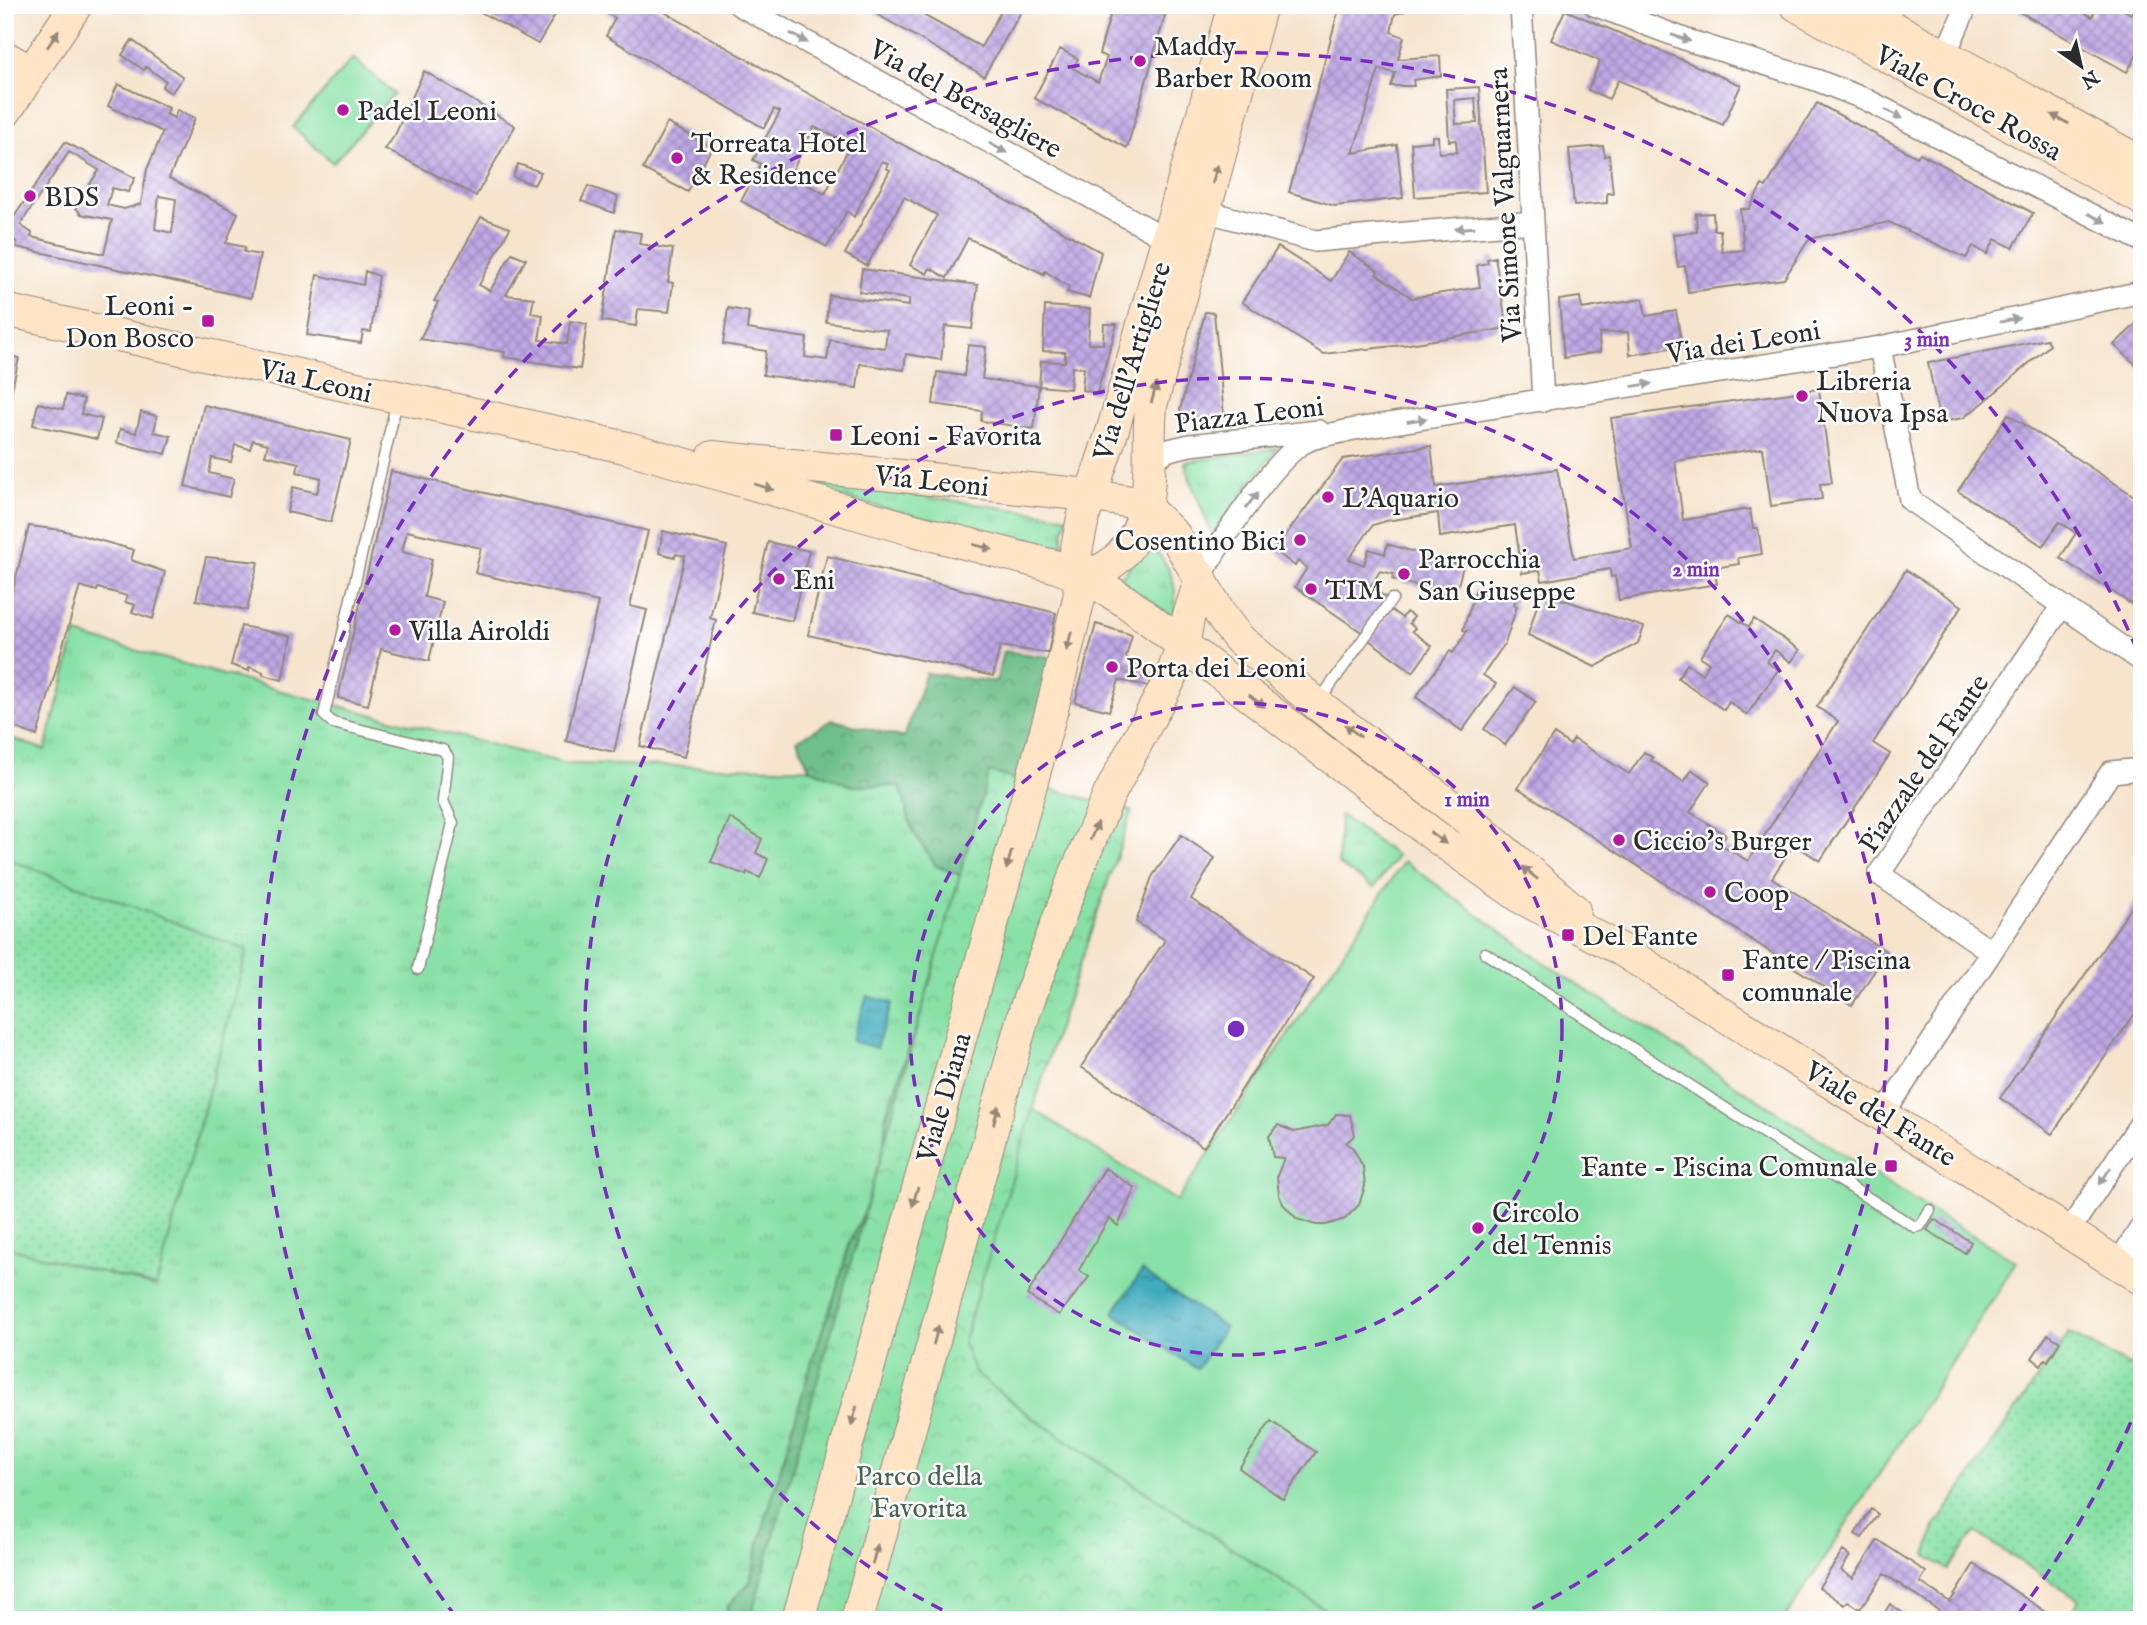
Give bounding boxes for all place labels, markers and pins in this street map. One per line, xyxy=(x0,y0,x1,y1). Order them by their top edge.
place label: Maddy Barber Room xyxy=(1154,30,1312,97)
marker: Maddy Barber Room xyxy=(1132,53,1148,69)
place label: Padel Leoni xyxy=(357,95,497,130)
marker: Padel Leoni xyxy=(335,102,351,118)
place label: Torreata Hotel & Residence xyxy=(691,127,866,194)
marker: Torreata Hotel & Residence xyxy=(669,150,685,166)
place label: BDS xyxy=(44,181,99,216)
marker: BDS xyxy=(22,188,38,204)
place label: Leoni - Don Bosco xyxy=(65,290,194,357)
marker: Leoni - Don Bosco xyxy=(200,313,216,329)
place label: Libreria Nuova Ipsa xyxy=(1816,365,1949,432)
marker: Libreria Nuova Ipsa xyxy=(1794,388,1810,404)
place label: Leoni - Favorita xyxy=(850,420,1042,455)
marker: Leoni - Favorita xyxy=(828,427,844,443)
place label: L’Aquario xyxy=(1342,482,1459,517)
marker: L’Aquario xyxy=(1320,489,1336,505)
place label: Cosentino Bici xyxy=(1115,525,1286,560)
marker: Cosentino Bici xyxy=(1292,532,1308,548)
place label: Parrocchia San Giuseppe xyxy=(1418,543,1576,610)
place label: Eni xyxy=(793,564,835,599)
marker: Parrocchia San Giuseppe xyxy=(1396,566,1412,582)
marker: Eni xyxy=(771,571,787,587)
place label: TIM xyxy=(1325,574,1384,609)
marker: TIM xyxy=(1303,581,1319,597)
place label: Villa Airoldi xyxy=(408,615,550,650)
marker: Villa Airoldi xyxy=(387,622,403,638)
place label: Porta dei Leoni xyxy=(1126,652,1307,687)
marker: Porta dei Leoni xyxy=(1104,659,1120,675)
place label: Ciccio's Burger xyxy=(1633,825,1812,860)
marker: Ciccio's Burger xyxy=(1611,832,1627,848)
place label: Coop xyxy=(1724,877,1789,912)
marker: Coop xyxy=(1702,884,1718,900)
place label: Del Fante xyxy=(1582,920,1698,955)
marker: Del Fante xyxy=(1560,927,1576,943)
place label: Fante / Piscina comunale xyxy=(1742,944,1911,1011)
marker: Fante / Piscina comunale xyxy=(1720,967,1736,983)
centre of rings xyxy=(1224,1017,1248,1041)
place label: Fante - Piscina Comunale xyxy=(1580,1151,1877,1186)
marker: Fante - Piscina Comunale xyxy=(1883,1158,1899,1174)
place label: Circolo del Tennis xyxy=(1492,1197,1612,1264)
marker: Circolo del Tennis xyxy=(1470,1220,1486,1236)

